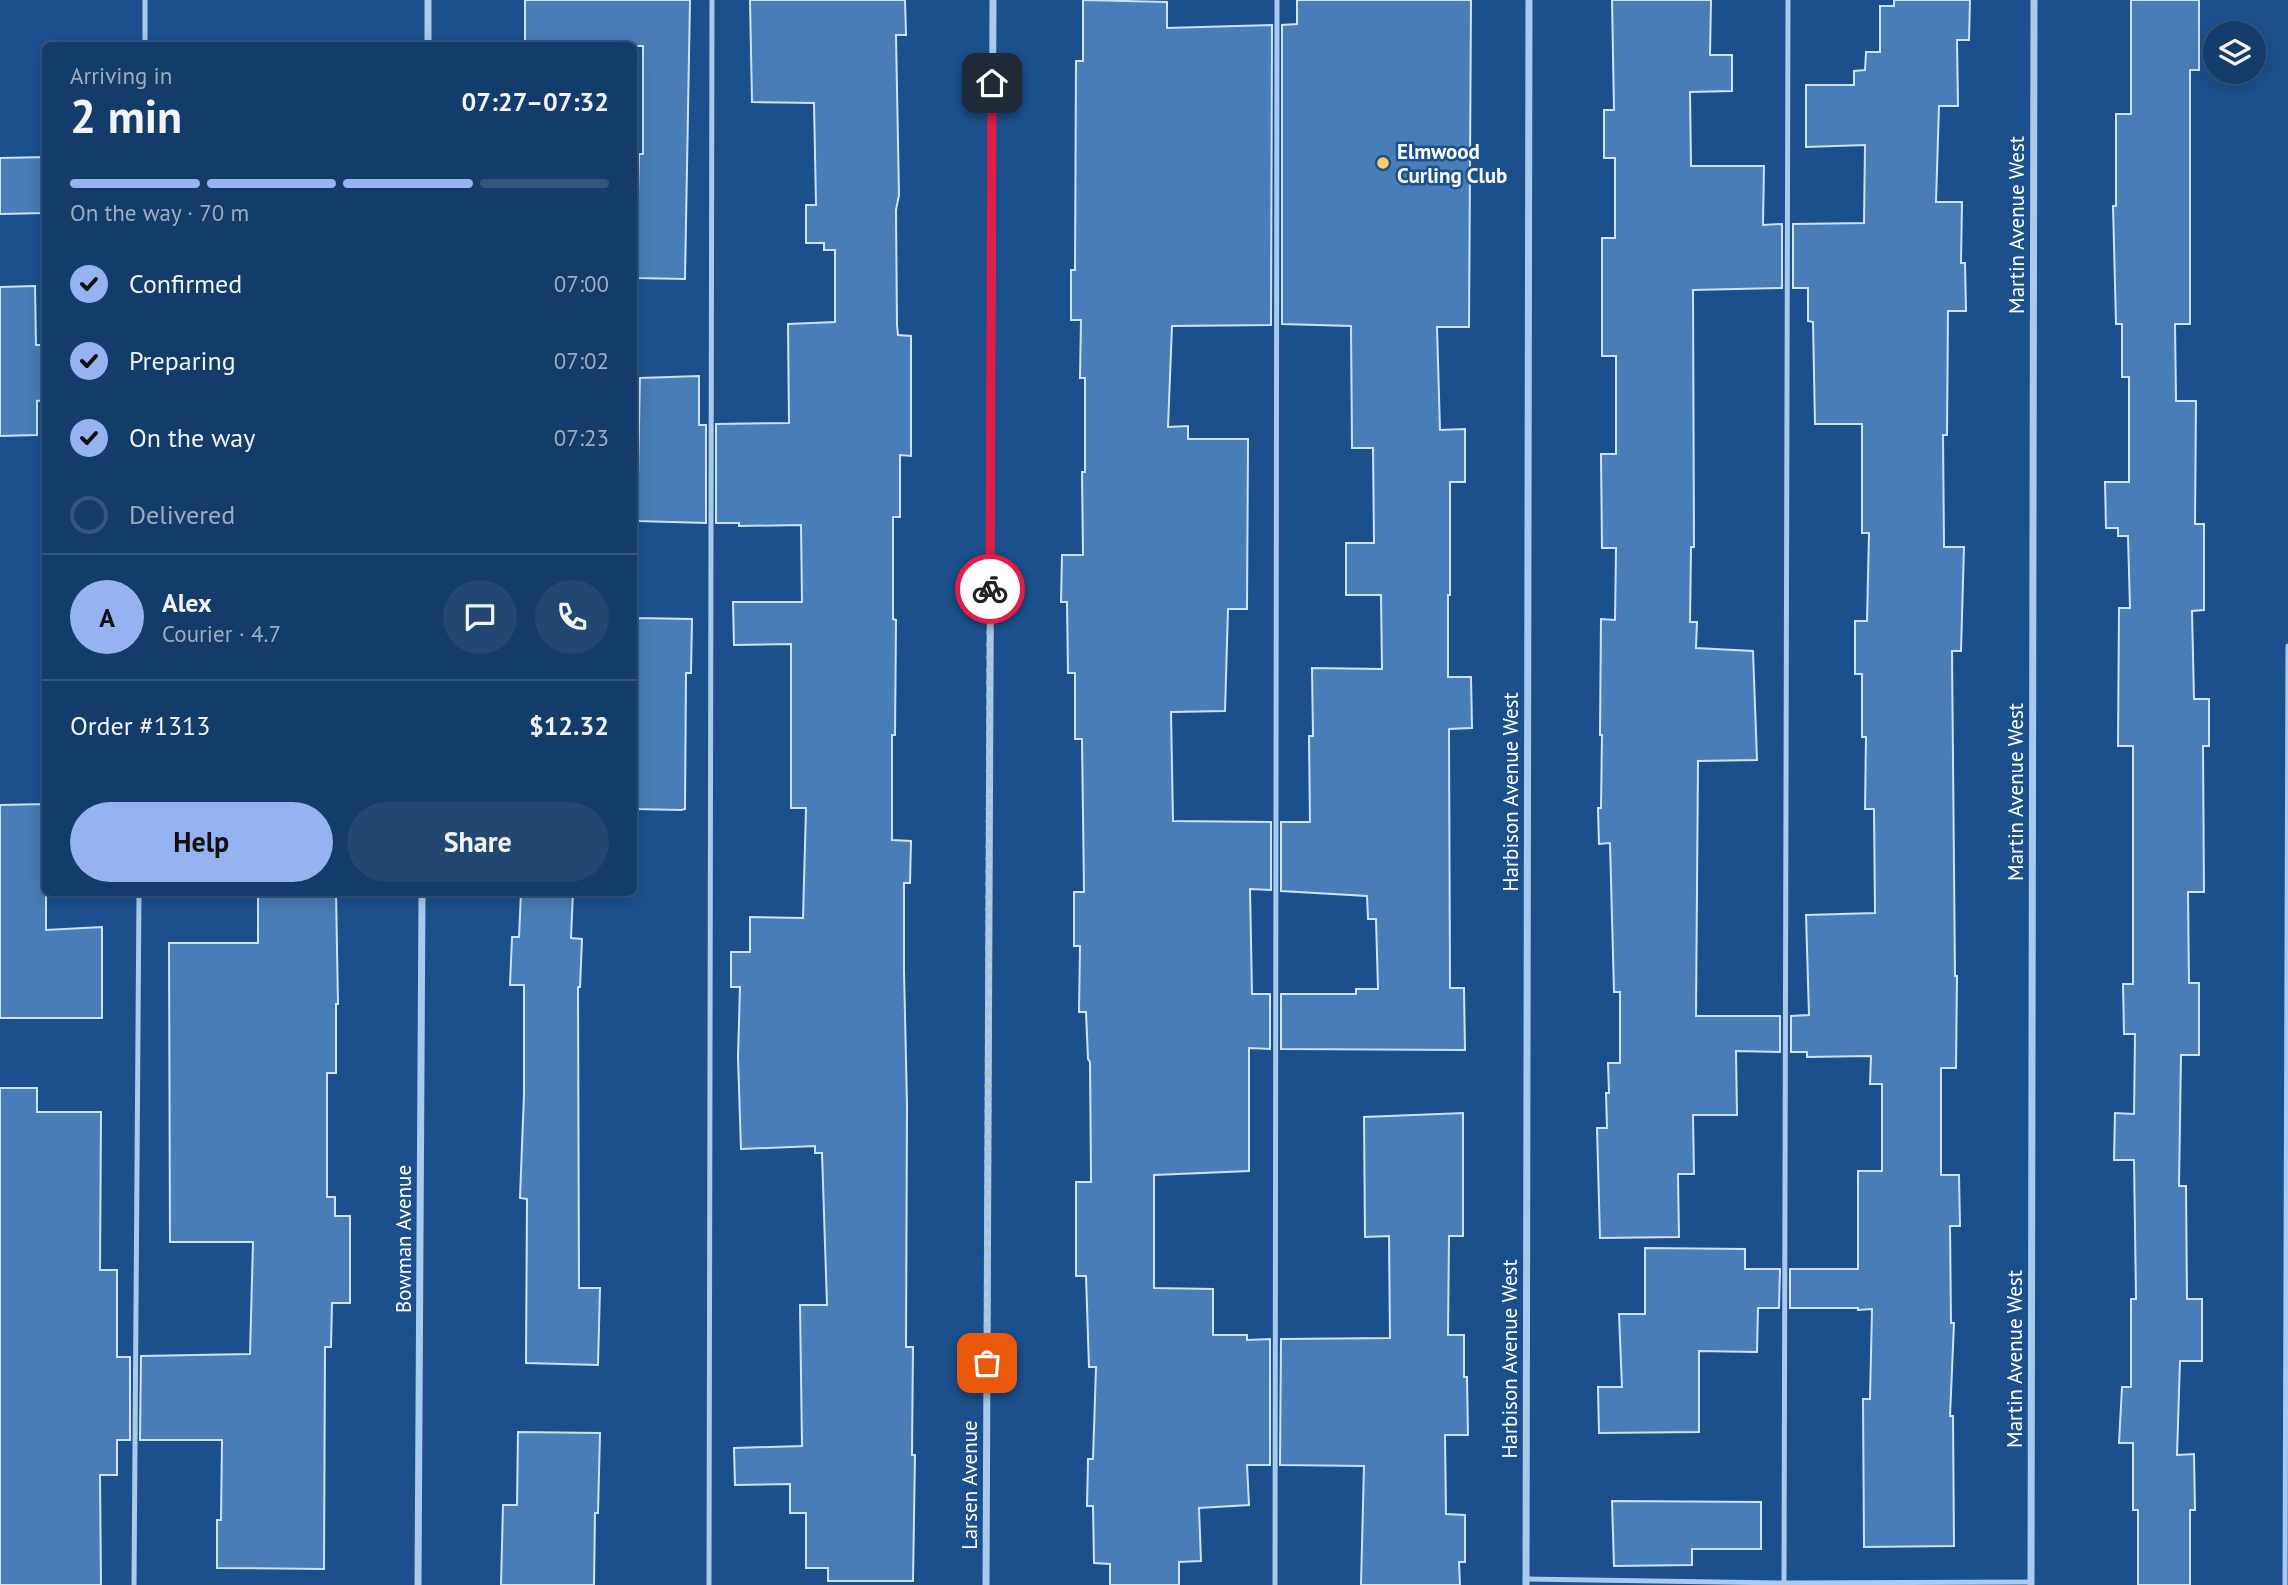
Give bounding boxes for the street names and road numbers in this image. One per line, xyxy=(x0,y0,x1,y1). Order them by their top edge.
street label: Martin Avenue West xyxy=(2003,136,2030,314)
street label: Harbison Avenue West xyxy=(1497,692,1524,892)
street label: Martin Avenue West xyxy=(2002,703,2029,881)
street label: Bowman Avenue xyxy=(390,1165,417,1313)
street label: Harbison Avenue West xyxy=(1496,1259,1523,1459)
street label: Martin Avenue West xyxy=(2001,1270,2028,1448)
street label: Larsen Avenue xyxy=(956,1420,983,1550)

